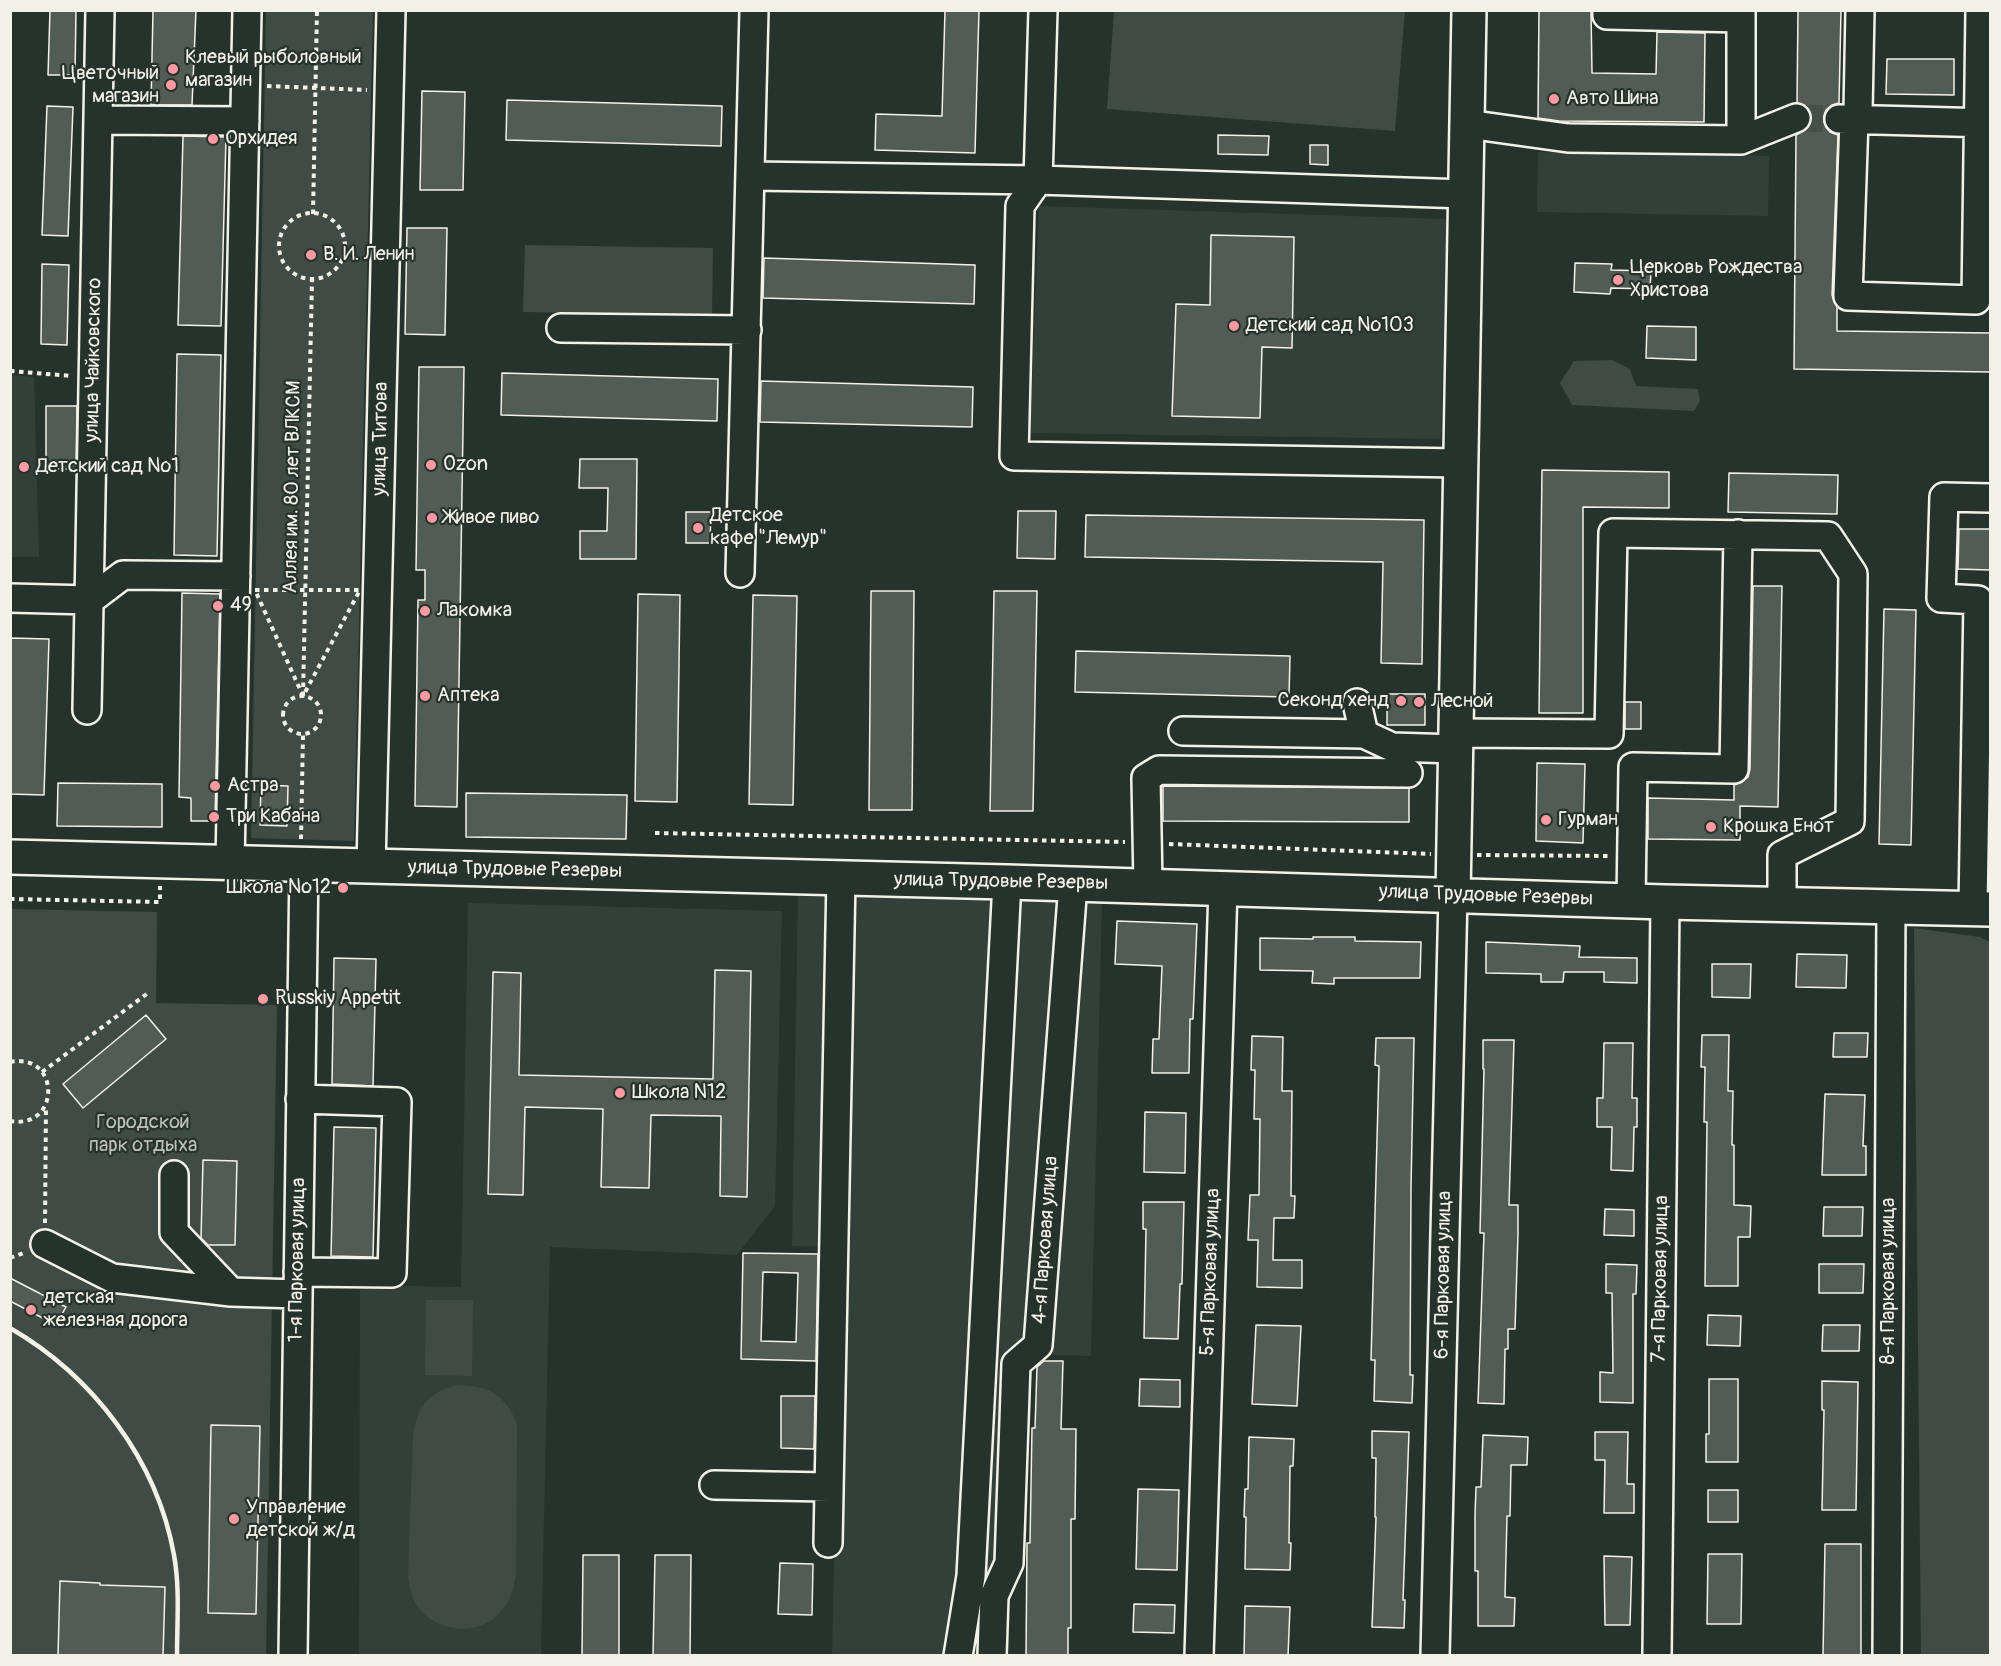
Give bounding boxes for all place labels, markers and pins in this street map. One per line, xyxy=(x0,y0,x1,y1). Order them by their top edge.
place label: Клевый рыболовный магазин xyxy=(185,46,362,93)
place label: Цветочный магазин xyxy=(62,62,159,109)
marker: Клевый рыболовный магазин xyxy=(166,62,180,76)
marker: Цветочный магазин xyxy=(164,78,178,92)
place label: Авто Шина xyxy=(1566,87,1658,111)
marker: Авто Шина xyxy=(1547,92,1561,106)
place label: Орхидея xyxy=(225,127,297,151)
marker: Орхидея xyxy=(206,132,220,146)
place label: В. И. Ленин xyxy=(323,243,414,267)
marker: В. И. Ленин xyxy=(304,248,318,262)
place label: Церковь Рождества Христова xyxy=(1630,256,1802,303)
marker: Церковь Рождества Христова xyxy=(1611,273,1625,287)
place label: Детский сад №103 xyxy=(1246,314,1414,338)
marker: Детский сад №103 xyxy=(1227,319,1241,333)
place label: Ozon xyxy=(443,453,488,477)
place label: Детский сад №1 xyxy=(36,455,179,479)
marker: Ozon xyxy=(424,458,438,472)
marker: Детский сад №1 xyxy=(17,460,31,474)
place label: Детское кафе "Лемур" xyxy=(710,504,827,551)
place label: Живое пиво xyxy=(444,506,539,530)
marker: Живое пиво xyxy=(425,511,439,525)
marker: Детское кафе "Лемур" xyxy=(691,521,705,535)
place label: 49 xyxy=(230,594,252,618)
marker: 49 xyxy=(211,599,225,613)
place label: Лакомка xyxy=(437,599,512,623)
marker: Лакомка xyxy=(418,604,432,618)
place label: Аптека xyxy=(437,684,500,708)
marker: Аптека xyxy=(418,689,432,703)
place label: Секонд хенд xyxy=(1278,689,1389,713)
place label: Лесной xyxy=(1431,690,1493,714)
marker: Секонд хенд xyxy=(1394,694,1408,708)
marker: Лесной xyxy=(1412,695,1426,709)
place label: Астра xyxy=(227,774,278,798)
marker: Астра xyxy=(208,779,222,793)
place label: Три Кабана xyxy=(226,805,320,829)
place label: Гурман xyxy=(1558,808,1618,832)
marker: Три Кабана xyxy=(207,810,221,824)
marker: Гурман xyxy=(1539,813,1553,827)
place label: Крошка Енот xyxy=(1723,815,1834,839)
marker: Крошка Енот xyxy=(1704,820,1718,834)
place label: Школа №12 xyxy=(226,876,331,900)
marker: Школа №12 xyxy=(336,881,350,895)
place label: Russkiy Appetit xyxy=(275,987,401,1011)
marker: Russkiy Appetit xyxy=(256,992,270,1006)
place label: Школа N12 xyxy=(632,1081,726,1105)
marker: Школа N12 xyxy=(613,1086,627,1100)
place label: детская железная дорога xyxy=(43,1286,188,1333)
marker: детская железная дорога xyxy=(24,1303,38,1317)
place label: Управление детской ж/д xyxy=(246,1496,355,1543)
marker: Управление детской ж/д xyxy=(227,1512,241,1526)

